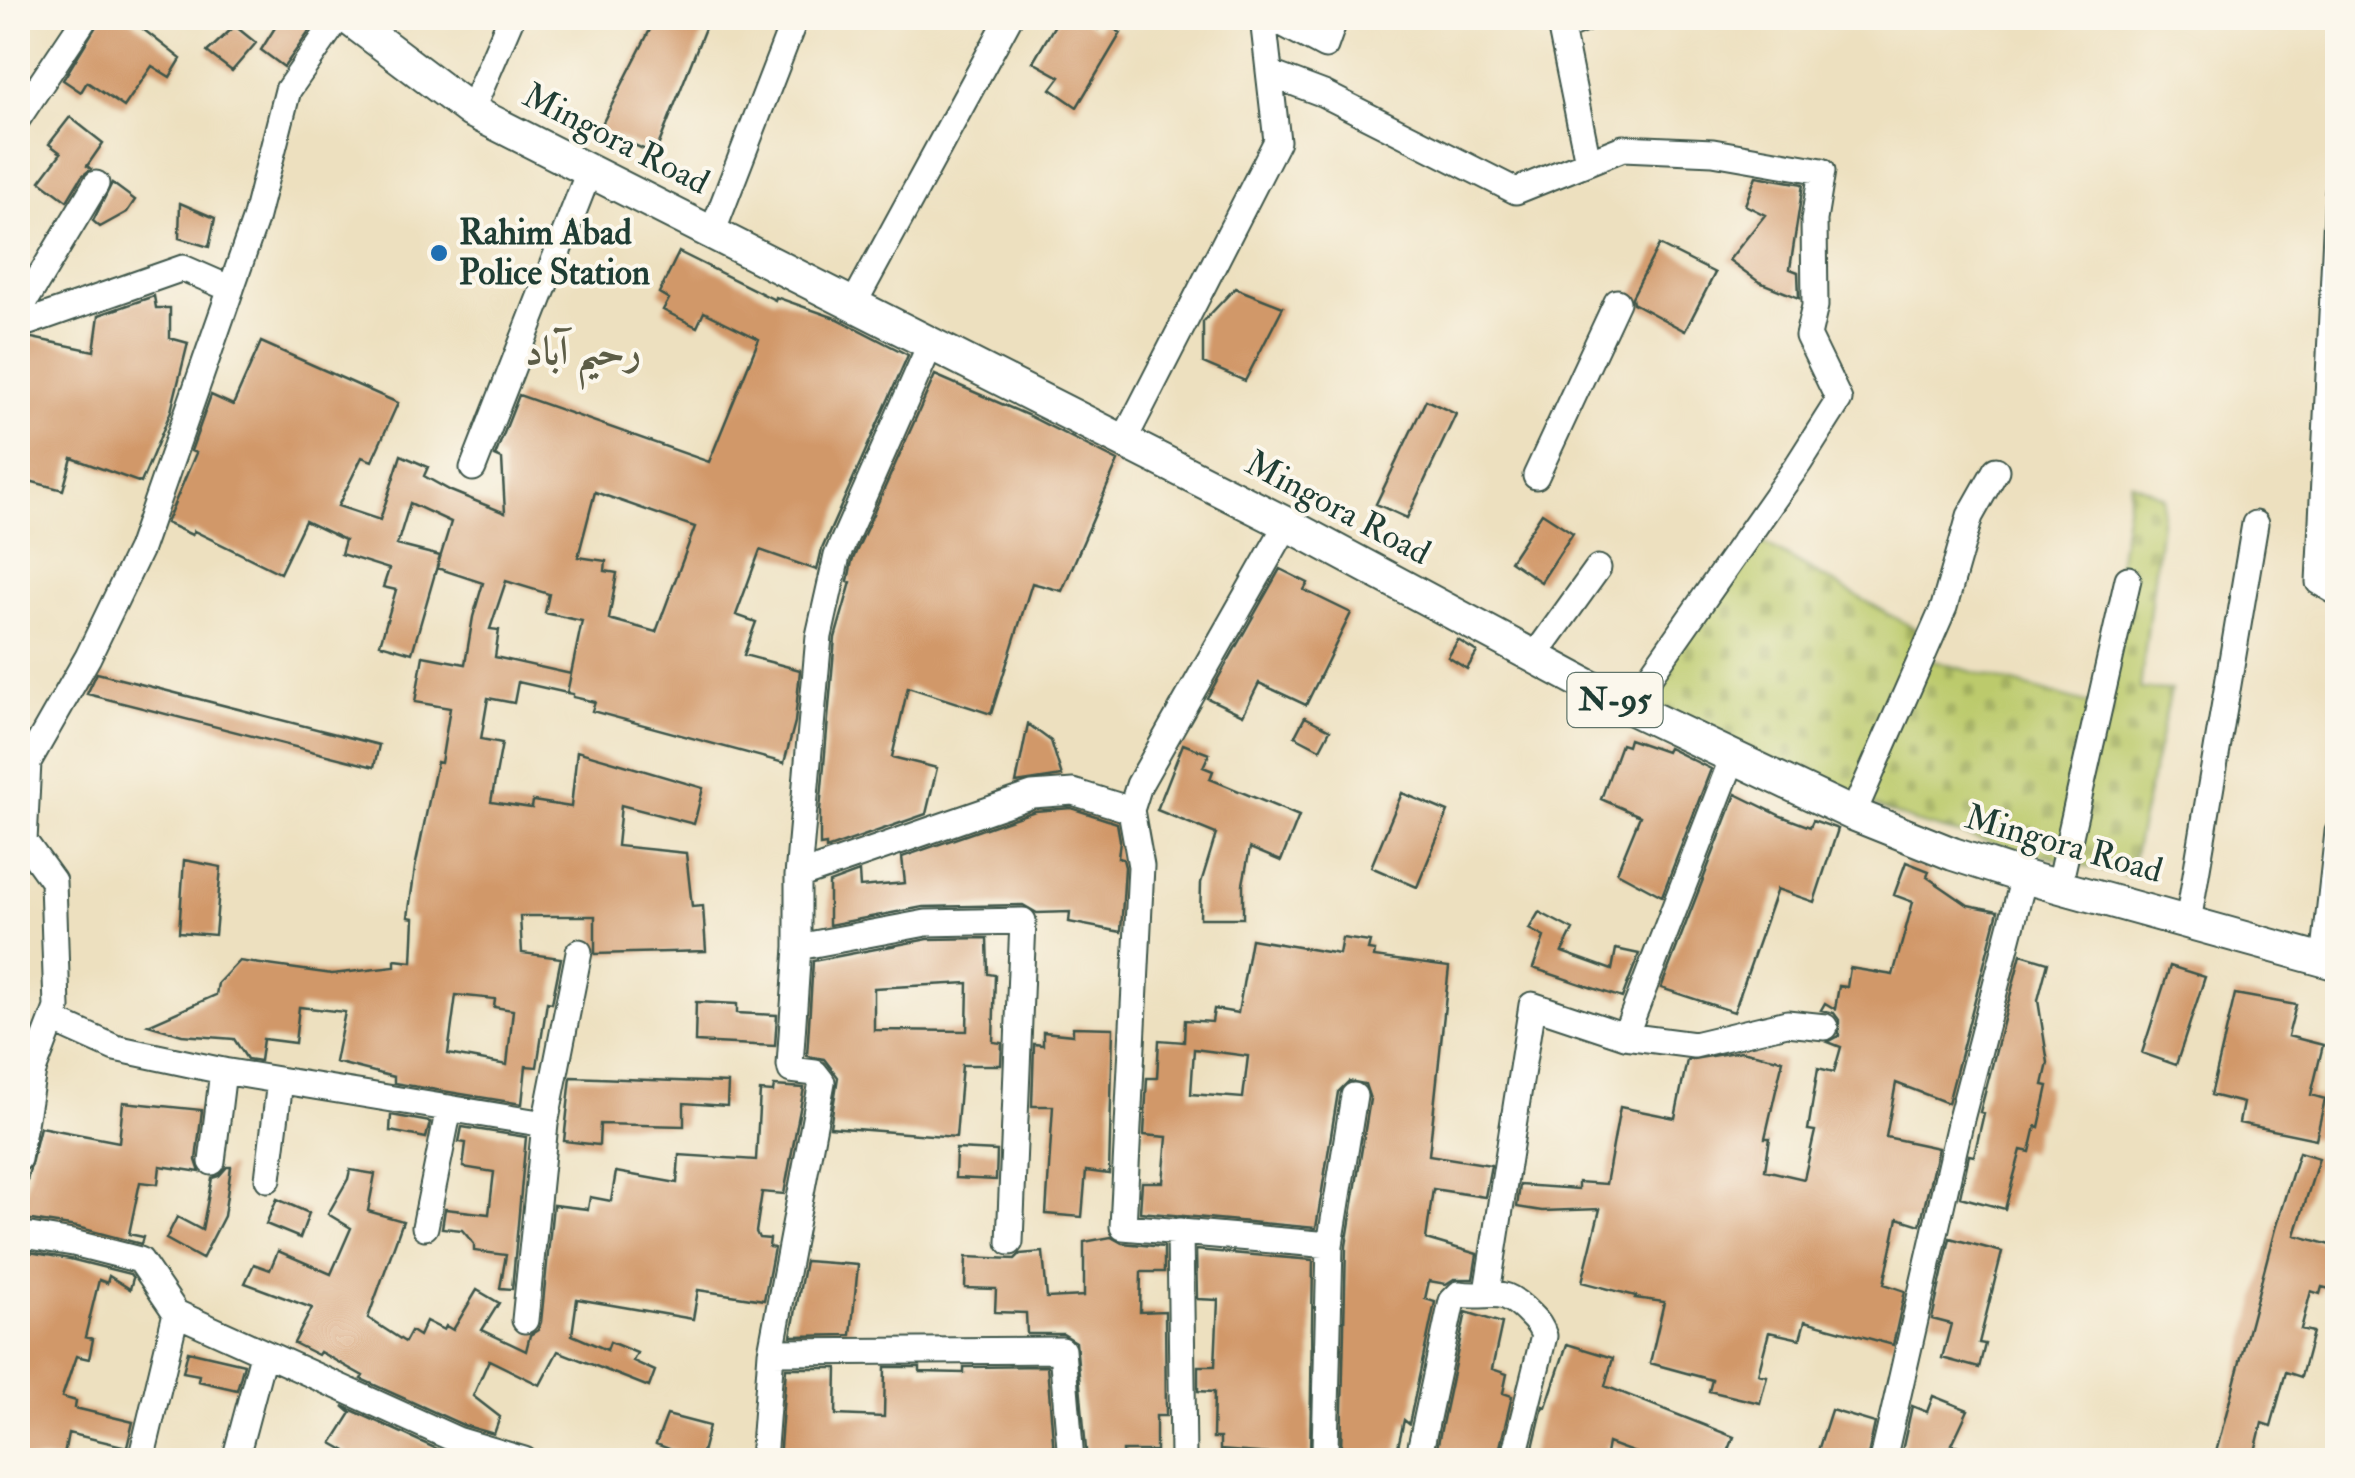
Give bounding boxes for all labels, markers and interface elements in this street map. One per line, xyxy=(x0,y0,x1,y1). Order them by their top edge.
street label: Mingora Road xyxy=(515,73,717,205)
place label: Rahim Abad Police Station xyxy=(459,211,650,295)
marker: Rahim Abad Police Station xyxy=(428,242,450,264)
district label: رحیم آباد xyxy=(525,326,641,390)
street label: Mingora Road xyxy=(1238,441,1438,575)
road number: N-95 xyxy=(1568,673,1662,727)
street label: Mingora Road xyxy=(1960,795,2168,893)

